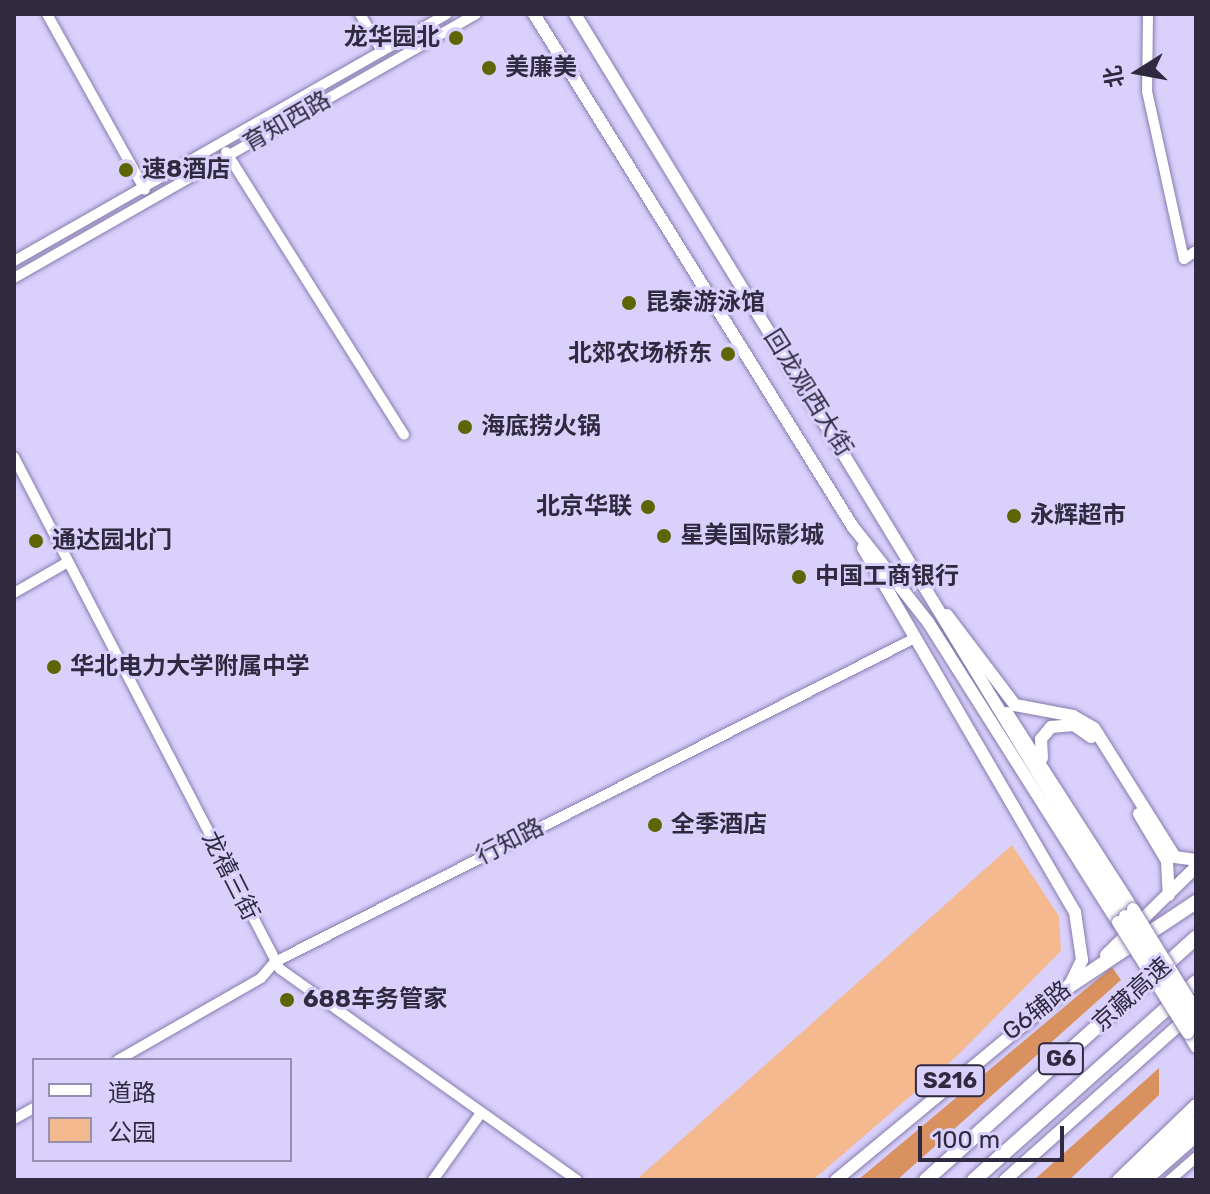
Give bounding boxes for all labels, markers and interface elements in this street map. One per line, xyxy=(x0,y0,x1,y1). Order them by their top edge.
place label: 龙华园北 xyxy=(344,24,440,52)
marker: 龙华园北 xyxy=(447,29,465,47)
north arrow xyxy=(1098,32,1178,112)
place label: 美廉美 xyxy=(505,54,577,82)
marker: 美廉美 xyxy=(480,59,498,77)
text: 北 xyxy=(1099,63,1129,90)
street label: 育知西路 xyxy=(238,86,336,158)
place label: 速8酒店 xyxy=(142,156,230,184)
marker: 速8酒店 xyxy=(117,161,135,179)
place label: 昆泰游泳馆 xyxy=(645,289,765,317)
marker: 昆泰游泳馆 xyxy=(620,294,638,312)
street label: 回龙观西大街 xyxy=(758,324,858,462)
place label: 北郊农场桥东 xyxy=(568,340,712,368)
marker: 北郊农场桥东 xyxy=(719,345,737,363)
place label: 海底捞火锅 xyxy=(481,413,601,441)
marker: 海底捞火锅 xyxy=(456,418,474,436)
place label: 北京华联 xyxy=(536,493,632,521)
marker: 北京华联 xyxy=(639,498,657,516)
place label: 永辉超市 xyxy=(1030,502,1126,530)
marker: 永辉超市 xyxy=(1005,507,1023,525)
place label: 星美国际影城 xyxy=(680,522,824,550)
place label: 通达园北门 xyxy=(52,527,172,555)
marker: 星美国际影城 xyxy=(655,527,673,545)
marker: 通达园北门 xyxy=(27,532,45,550)
place label: 中国工商银行 xyxy=(815,563,959,591)
marker: 中国工商银行 xyxy=(790,568,808,586)
place label: 华北电力大学附属中学 xyxy=(70,653,310,681)
marker: 华北电力大学附属中学 xyxy=(45,658,63,676)
place label: 全季酒店 xyxy=(671,811,767,839)
street label: 行知路 xyxy=(471,813,549,871)
marker: 全季酒店 xyxy=(646,816,664,834)
street label: 龙禧三街 xyxy=(195,827,265,925)
street label: 京藏高速 xyxy=(1087,952,1177,1038)
street label: G6辅路 xyxy=(997,975,1077,1047)
place label: 688车务管家 xyxy=(303,986,447,1014)
marker: 688车务管家 xyxy=(278,991,296,1009)
road number: G6 xyxy=(1037,1041,1085,1077)
legend xyxy=(32,1058,292,1162)
road number: S216 xyxy=(914,1063,986,1099)
text: 道路 xyxy=(108,1079,156,1107)
scale bar xyxy=(922,1110,1068,1160)
text: 公园 xyxy=(108,1119,156,1147)
text: 100 m xyxy=(932,1126,1000,1154)

